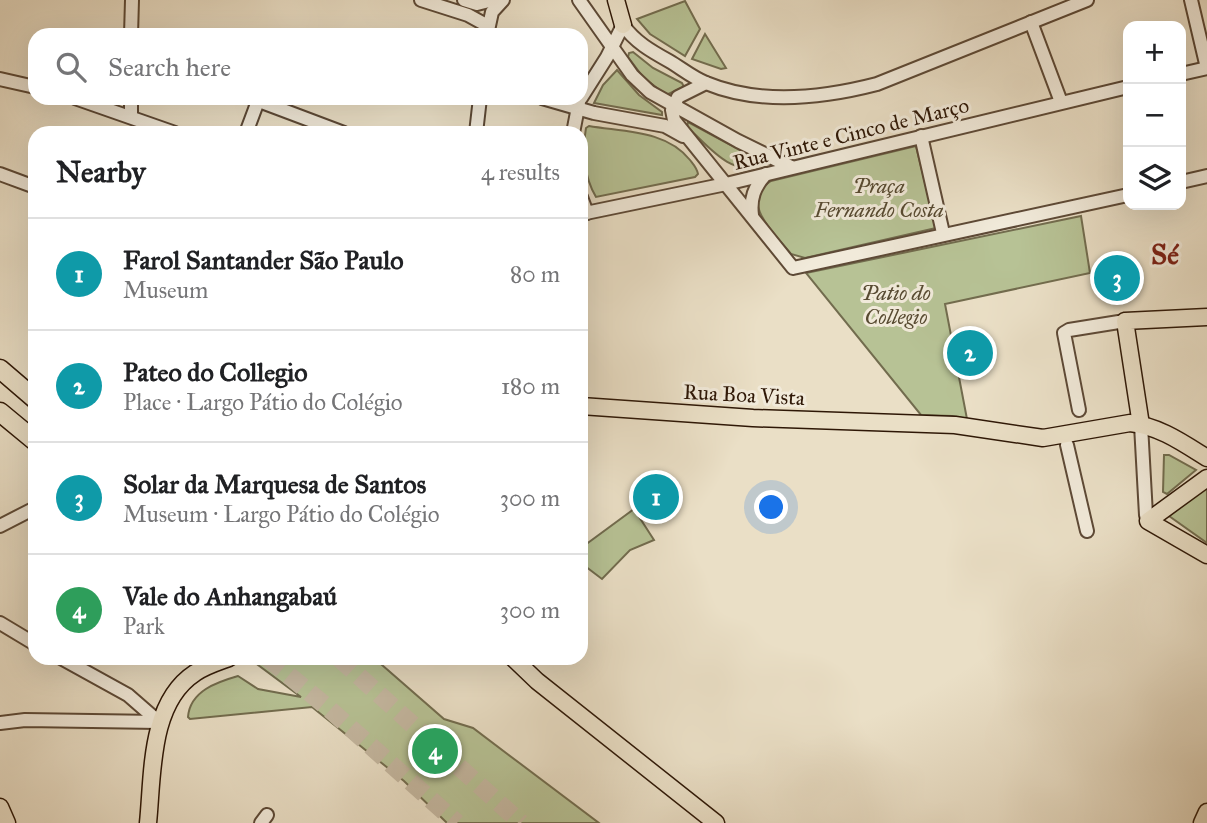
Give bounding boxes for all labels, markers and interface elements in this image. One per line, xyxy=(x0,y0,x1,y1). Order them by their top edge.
map controls xyxy=(1123,21,1186,210)
button: + xyxy=(1123,21,1186,84)
search box xyxy=(28,28,588,105)
icon: search xyxy=(52,48,90,86)
text: Search here xyxy=(108,51,231,83)
button: − xyxy=(1123,84,1186,147)
street label: Rua Vinte e Cinco de Março xyxy=(730,92,972,176)
button: layers xyxy=(1123,147,1186,210)
text: Nearby xyxy=(56,154,146,190)
text: 4 results xyxy=(481,158,560,186)
park label: Praça Fernando Costa xyxy=(813,173,944,223)
district label: Sé xyxy=(1151,237,1179,272)
text: Farol Santander São Paulo xyxy=(123,244,403,276)
pin: 3 xyxy=(1094,252,1140,304)
text: 1 xyxy=(74,260,84,288)
text: 80 m xyxy=(510,260,560,288)
text: Museum xyxy=(123,276,208,304)
park label: Patio do Collegio xyxy=(861,280,931,330)
pin: 2 xyxy=(947,327,993,379)
text: Pateo do Collegio xyxy=(123,356,307,388)
text: 2 xyxy=(73,372,85,400)
text: 180 m xyxy=(501,372,560,400)
street label: Rua Boa Vista xyxy=(683,379,805,411)
text: Place · Largo Pátio do Colégio xyxy=(123,388,403,416)
text: Solar da Marquesa de Santos xyxy=(123,468,426,500)
pin: 1 xyxy=(633,471,679,523)
text: 3 xyxy=(74,484,84,512)
text: 300 m xyxy=(500,484,560,512)
your location xyxy=(754,490,788,524)
text: Museum · Largo Pátio do Colégio xyxy=(123,500,440,528)
text: Vale do Anhangabaú xyxy=(123,580,337,612)
text: 4 xyxy=(73,596,85,624)
text: 300 m xyxy=(500,596,560,624)
text: Park xyxy=(123,612,165,640)
pin: 4 xyxy=(412,725,458,777)

